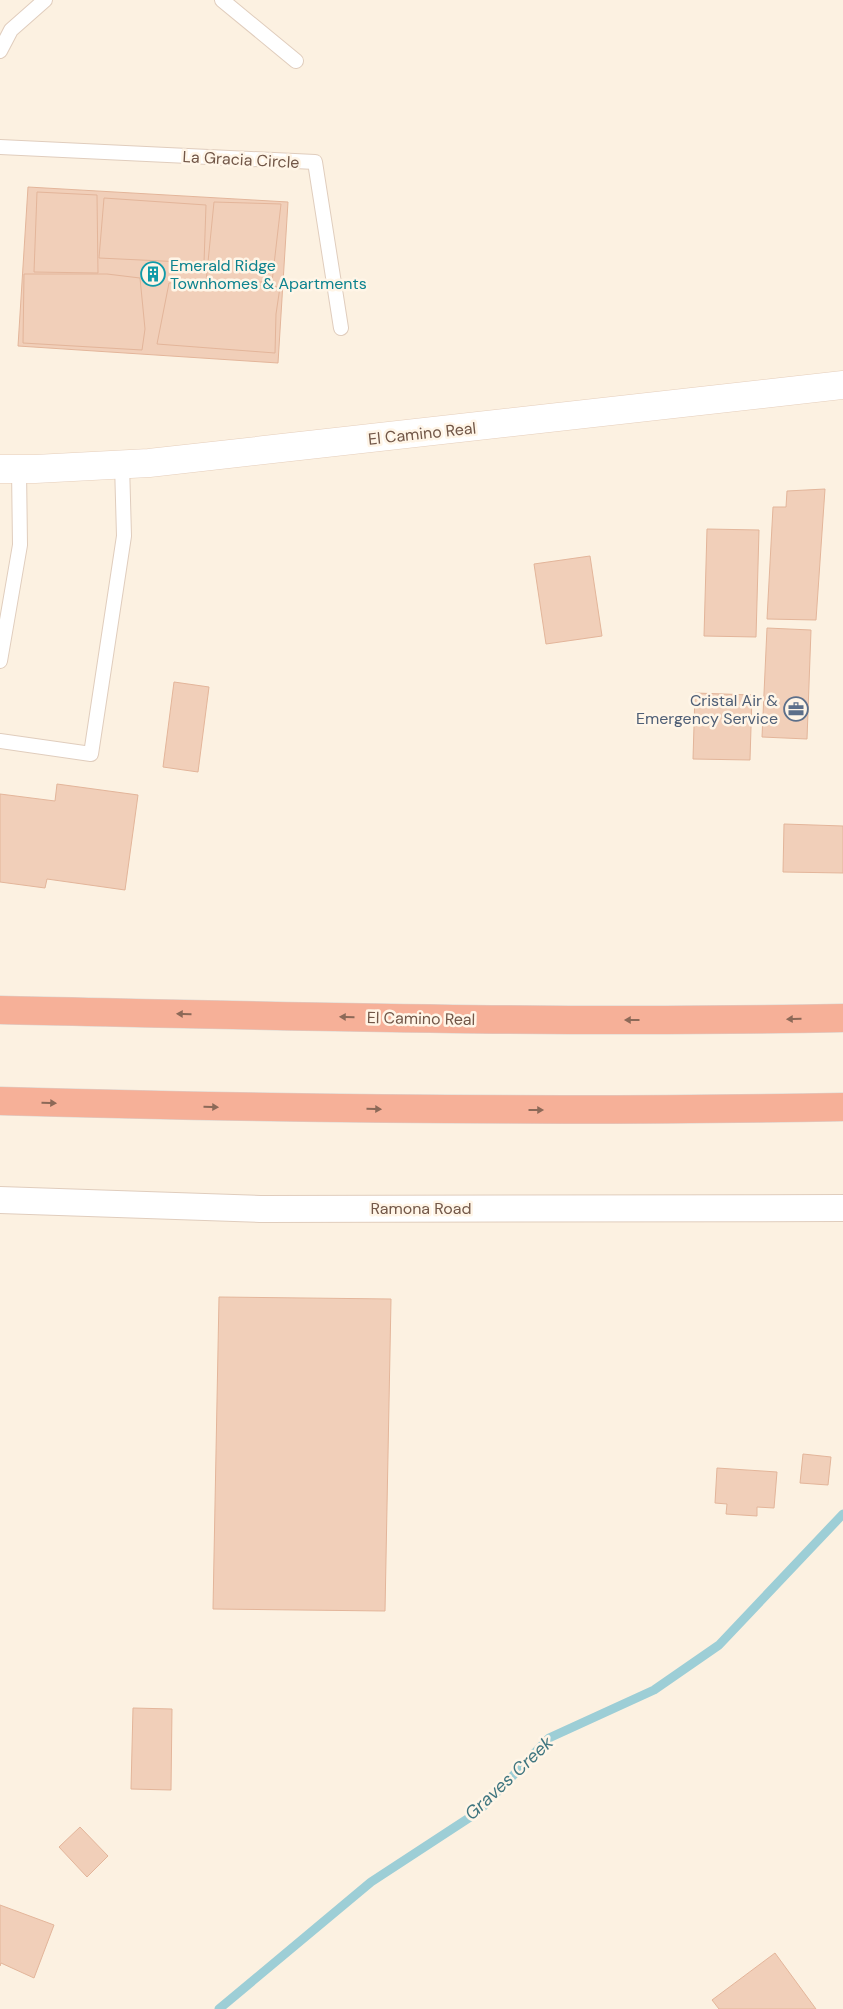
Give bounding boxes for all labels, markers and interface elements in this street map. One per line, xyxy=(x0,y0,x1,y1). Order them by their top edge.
street label: La Gracia Circle xyxy=(182,146,300,173)
place label: Emerald Ridge Townhomes & Apartments xyxy=(170,255,367,294)
building icon: Emerald Ridge Townhomes & Apartments xyxy=(140,261,166,287)
street label: El Camino Real xyxy=(367,417,477,450)
place label: Cristal Air & Emergency Service xyxy=(636,690,778,729)
office icon: Cristal Air & Emergency Service xyxy=(783,696,809,722)
street label: El Camino Real xyxy=(367,1007,475,1030)
one-way arrow xyxy=(176,1009,192,1017)
one-way arrow xyxy=(339,1013,355,1021)
one-way arrow xyxy=(786,1015,802,1023)
one-way arrow xyxy=(624,1016,640,1024)
one-way arrow xyxy=(41,1099,57,1107)
one-way arrow xyxy=(203,1103,219,1111)
one-way arrow xyxy=(366,1105,382,1113)
one-way arrow xyxy=(528,1106,544,1114)
street label: Ramona Road xyxy=(370,1198,472,1219)
water label: Graves Creek xyxy=(460,1730,559,1825)

